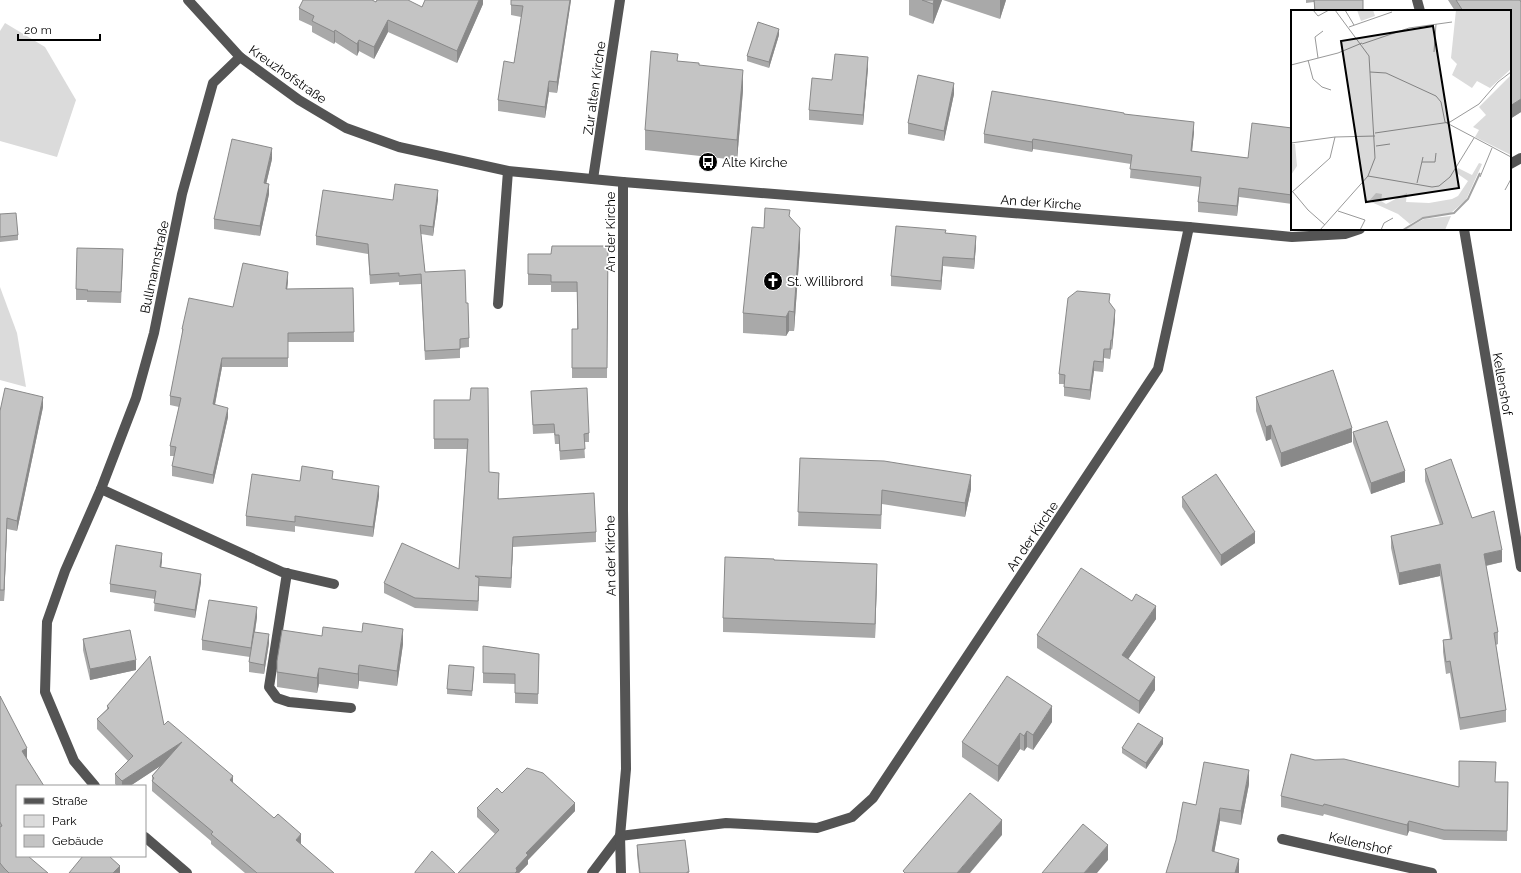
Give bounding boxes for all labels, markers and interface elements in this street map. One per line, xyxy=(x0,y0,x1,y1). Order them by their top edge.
inset map xyxy=(1291,10,1511,230)
scale bar xyxy=(18,16,100,42)
text: 20 m xyxy=(24,23,52,37)
street label: Zur alten Kirche xyxy=(580,40,609,136)
street label: Kreuzhofstraße xyxy=(246,42,330,107)
bus stop icon: Alte Kirche xyxy=(697,151,719,173)
place label: Alte Kirche xyxy=(722,155,788,170)
street label: An der Kirche xyxy=(603,191,618,272)
street label: An der Kirche xyxy=(1000,192,1082,213)
street label: Bullmannstraße xyxy=(137,219,172,315)
church icon: St. Willibrord xyxy=(762,270,784,292)
place label: St. Willibrord xyxy=(787,274,863,289)
street label: Kellenshof xyxy=(1490,351,1516,417)
street label: An der Kirche xyxy=(1004,498,1061,574)
street label: An der Kirche xyxy=(602,515,619,597)
legend xyxy=(16,785,146,857)
text: Straße xyxy=(52,794,88,808)
text: Park xyxy=(52,814,77,828)
street label: Kellenshof xyxy=(1327,829,1393,858)
text: Gebäude xyxy=(52,834,103,848)

